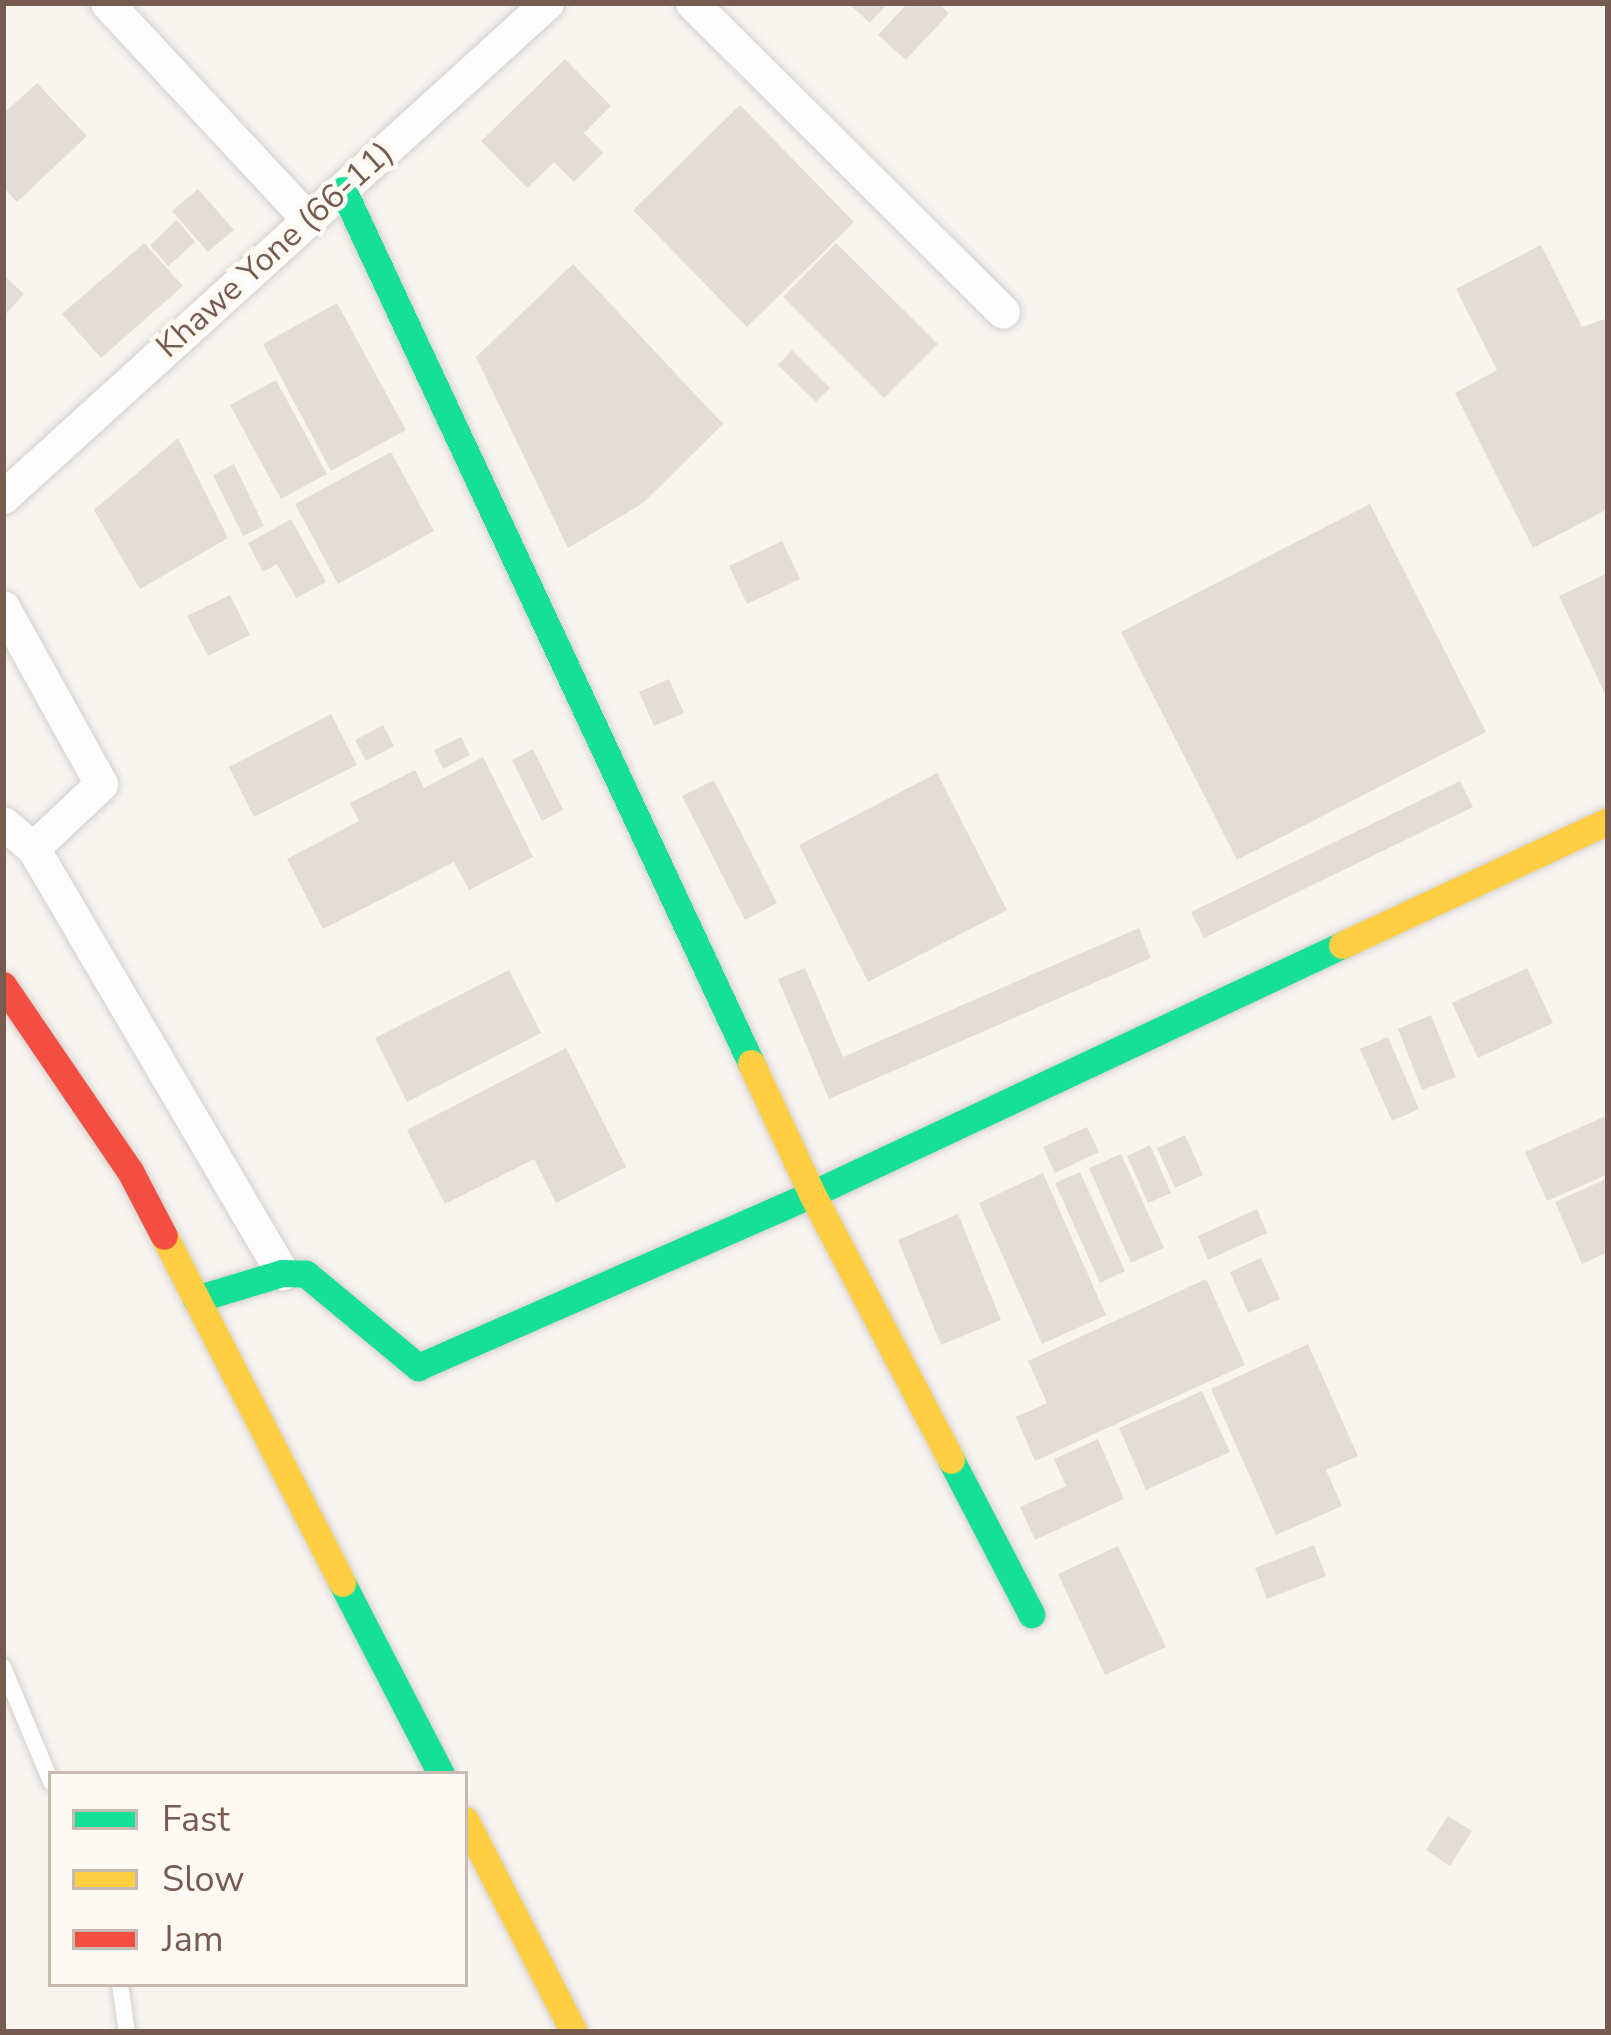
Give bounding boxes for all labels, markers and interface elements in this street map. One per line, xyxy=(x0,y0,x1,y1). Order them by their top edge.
street label: Khawe Yone (66-11) xyxy=(149,133,401,367)
legend xyxy=(48,1771,468,1987)
text: Fast xyxy=(162,1795,230,1844)
text: Slow xyxy=(162,1855,245,1904)
text: Jam xyxy=(162,1915,224,1964)

